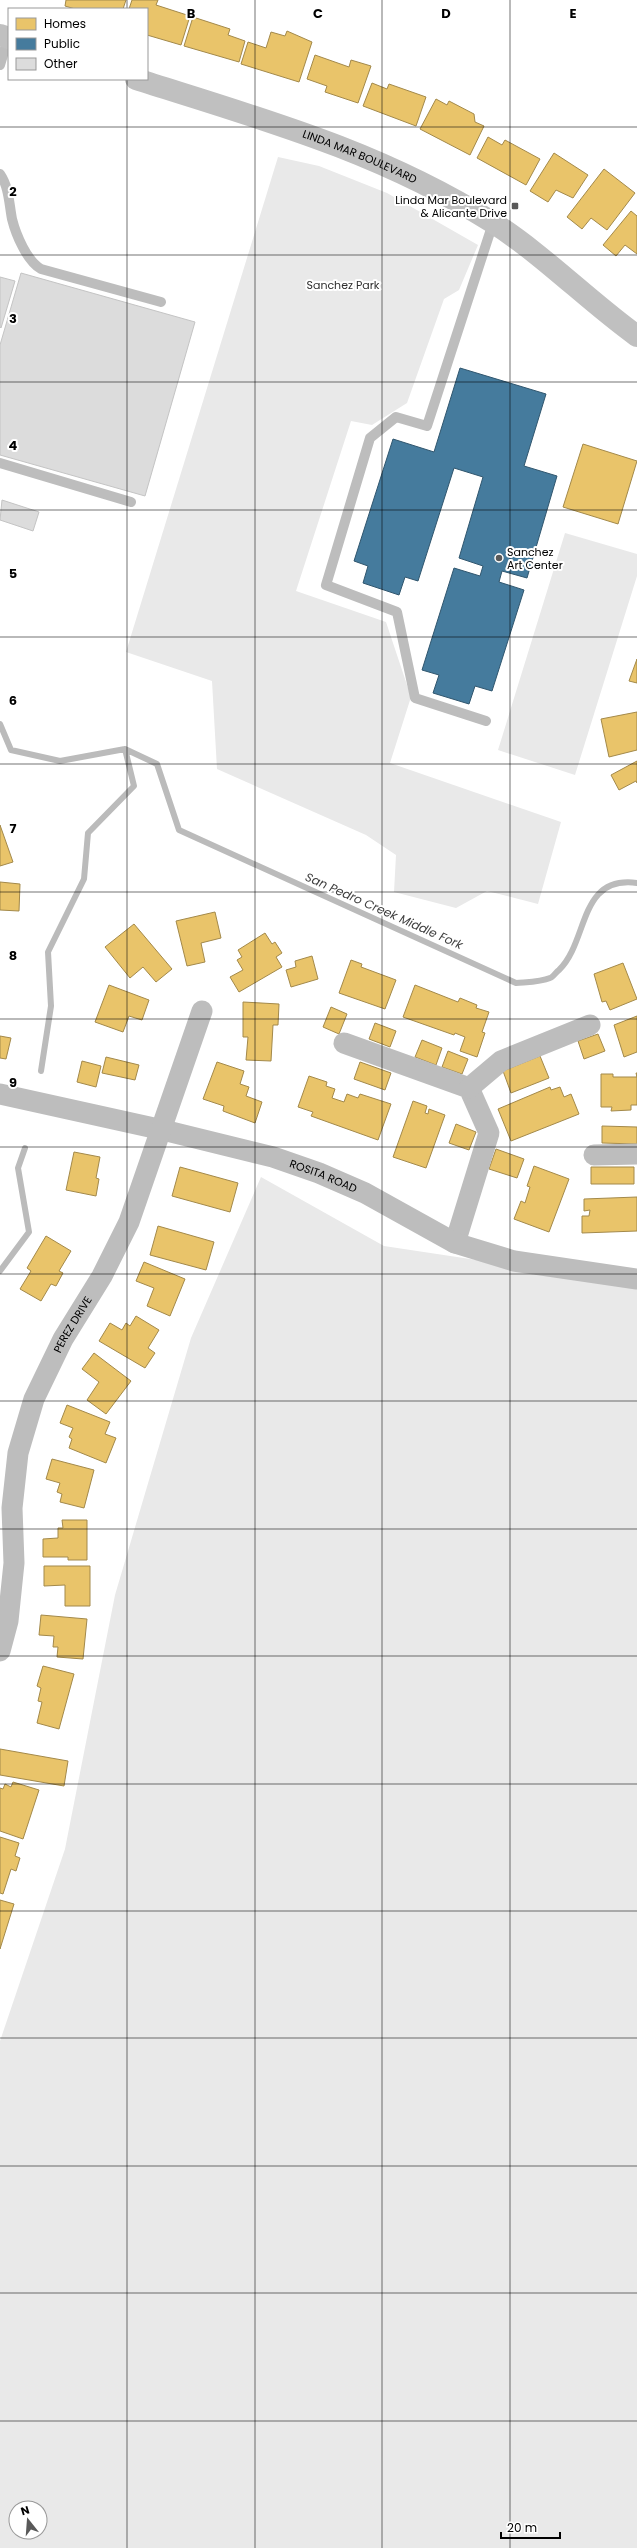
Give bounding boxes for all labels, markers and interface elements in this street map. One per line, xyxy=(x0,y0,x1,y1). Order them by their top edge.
text: B xyxy=(187,4,196,23)
text: C xyxy=(313,4,323,23)
text: D xyxy=(441,4,451,23)
text: E xyxy=(569,4,577,23)
legend xyxy=(8,8,148,80)
text: Homes xyxy=(44,15,86,32)
text: Public xyxy=(44,35,80,52)
text: Other xyxy=(44,55,78,72)
street label: LINDA MAR BOULEVARD xyxy=(300,126,420,187)
text: 2 xyxy=(9,182,17,201)
place label: Linda Mar Boulevard & Alicante Drive xyxy=(395,192,507,221)
marker: Linda Mar Boulevard & Alicante Drive xyxy=(510,201,520,211)
park label: Sanchez Park xyxy=(307,277,380,293)
text: 3 xyxy=(9,309,17,328)
text: 4 xyxy=(9,436,18,455)
place label: Sanchez Art Center xyxy=(507,544,563,573)
marker: Sanchez Art Center xyxy=(494,553,504,563)
text: 5 xyxy=(9,564,17,583)
text: 6 xyxy=(9,691,17,710)
text: 7 xyxy=(10,819,17,838)
water label: San Pedro Creek Middle Fork xyxy=(303,868,466,953)
text: 8 xyxy=(9,946,17,965)
text: 9 xyxy=(9,1073,17,1092)
street label: ROSITA ROAD xyxy=(287,1155,360,1197)
street label: PEREZ DRIVE xyxy=(49,1293,96,1356)
north arrow xyxy=(8,2500,48,2540)
text: N xyxy=(19,2502,31,2519)
scale bar xyxy=(501,2514,560,2540)
text: 20 m xyxy=(507,2519,537,2536)

